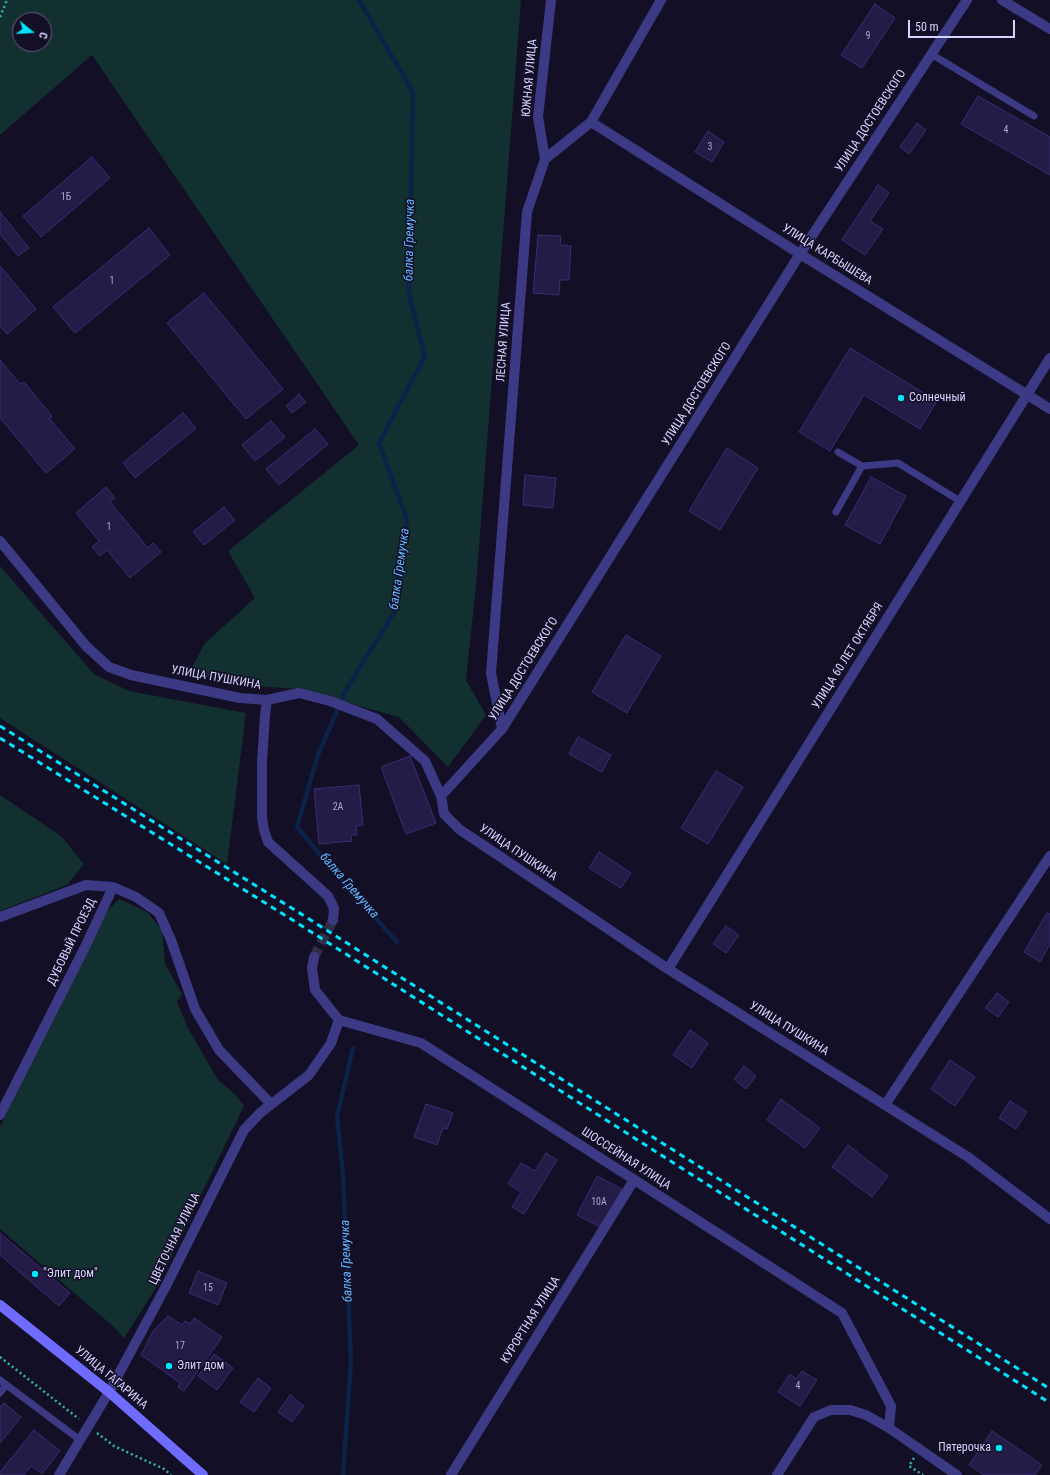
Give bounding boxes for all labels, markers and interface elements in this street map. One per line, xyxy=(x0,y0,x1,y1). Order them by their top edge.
north arrow xyxy=(12,12,52,52)
scale bar xyxy=(910,12,1017,38)
text: 50 m xyxy=(915,20,939,34)
house number: 9 xyxy=(866,30,870,42)
text: С xyxy=(36,31,50,41)
street label: ЮЖНАЯ УЛИЦА xyxy=(519,38,541,118)
street label: УЛИЦА ДОСТОЕВСКОГО xyxy=(832,67,910,175)
house number: 4 xyxy=(1004,124,1008,136)
house number: 3 xyxy=(708,141,712,153)
house number: 1Б xyxy=(61,191,71,203)
water label: балка Гремучка xyxy=(401,199,419,281)
street label: УЛИЦА КАРБЫШЕВА xyxy=(779,221,875,289)
house number: 1 xyxy=(110,275,114,287)
street label: ЛЕСНАЯ УЛИЦА xyxy=(494,302,514,382)
street label: УЛИЦА ДОСТОЕВСКОГО xyxy=(659,340,735,448)
place label: Солнечный xyxy=(909,391,966,405)
marker: Солнечный xyxy=(896,393,906,403)
house number: 1 xyxy=(107,521,111,533)
water label: балка Гремучка xyxy=(387,527,413,611)
street label: УЛИЦА 60 ЛЕТ ОКТЯБРЯ xyxy=(809,600,887,712)
street label: УЛИЦА ДОСТОЕВСКОГО xyxy=(486,615,562,723)
street label: УЛИЦА ПУШКИНА xyxy=(170,663,262,693)
house number: 2А xyxy=(333,801,343,813)
street label: УЛИЦА ПУШКИНА xyxy=(476,822,560,884)
water label: балка Гремучка xyxy=(316,850,382,922)
street label: ДУБОВЫЙ ПРОЕЗД xyxy=(45,896,99,988)
street label: УЛИЦА ПУШКИНА xyxy=(747,999,831,1059)
street label: ШОССЕЙНАЯ УЛИЦА xyxy=(579,1125,673,1193)
street label: ЦВЕТОЧНАЯ УЛИЦА xyxy=(146,1191,204,1287)
house number: 10А xyxy=(591,1196,607,1208)
water label: балка Гремучка xyxy=(338,1220,356,1302)
place label: "Элит дом" xyxy=(43,1267,98,1281)
marker: "Элит дом" xyxy=(30,1269,40,1279)
street label: КУРОРТНАЯ УЛИЦА xyxy=(498,1274,564,1366)
house number: 15 xyxy=(203,1282,213,1294)
house number: 17 xyxy=(175,1340,185,1352)
street label: УЛИЦА ГАГАРИНА xyxy=(72,1343,150,1413)
place label: Элит дом xyxy=(177,1359,224,1373)
marker: Элит дом xyxy=(164,1361,174,1371)
house number: 4 xyxy=(796,1380,800,1392)
place label: Пятерочка xyxy=(938,1441,991,1455)
marker: Пятерочка xyxy=(994,1443,1004,1453)

